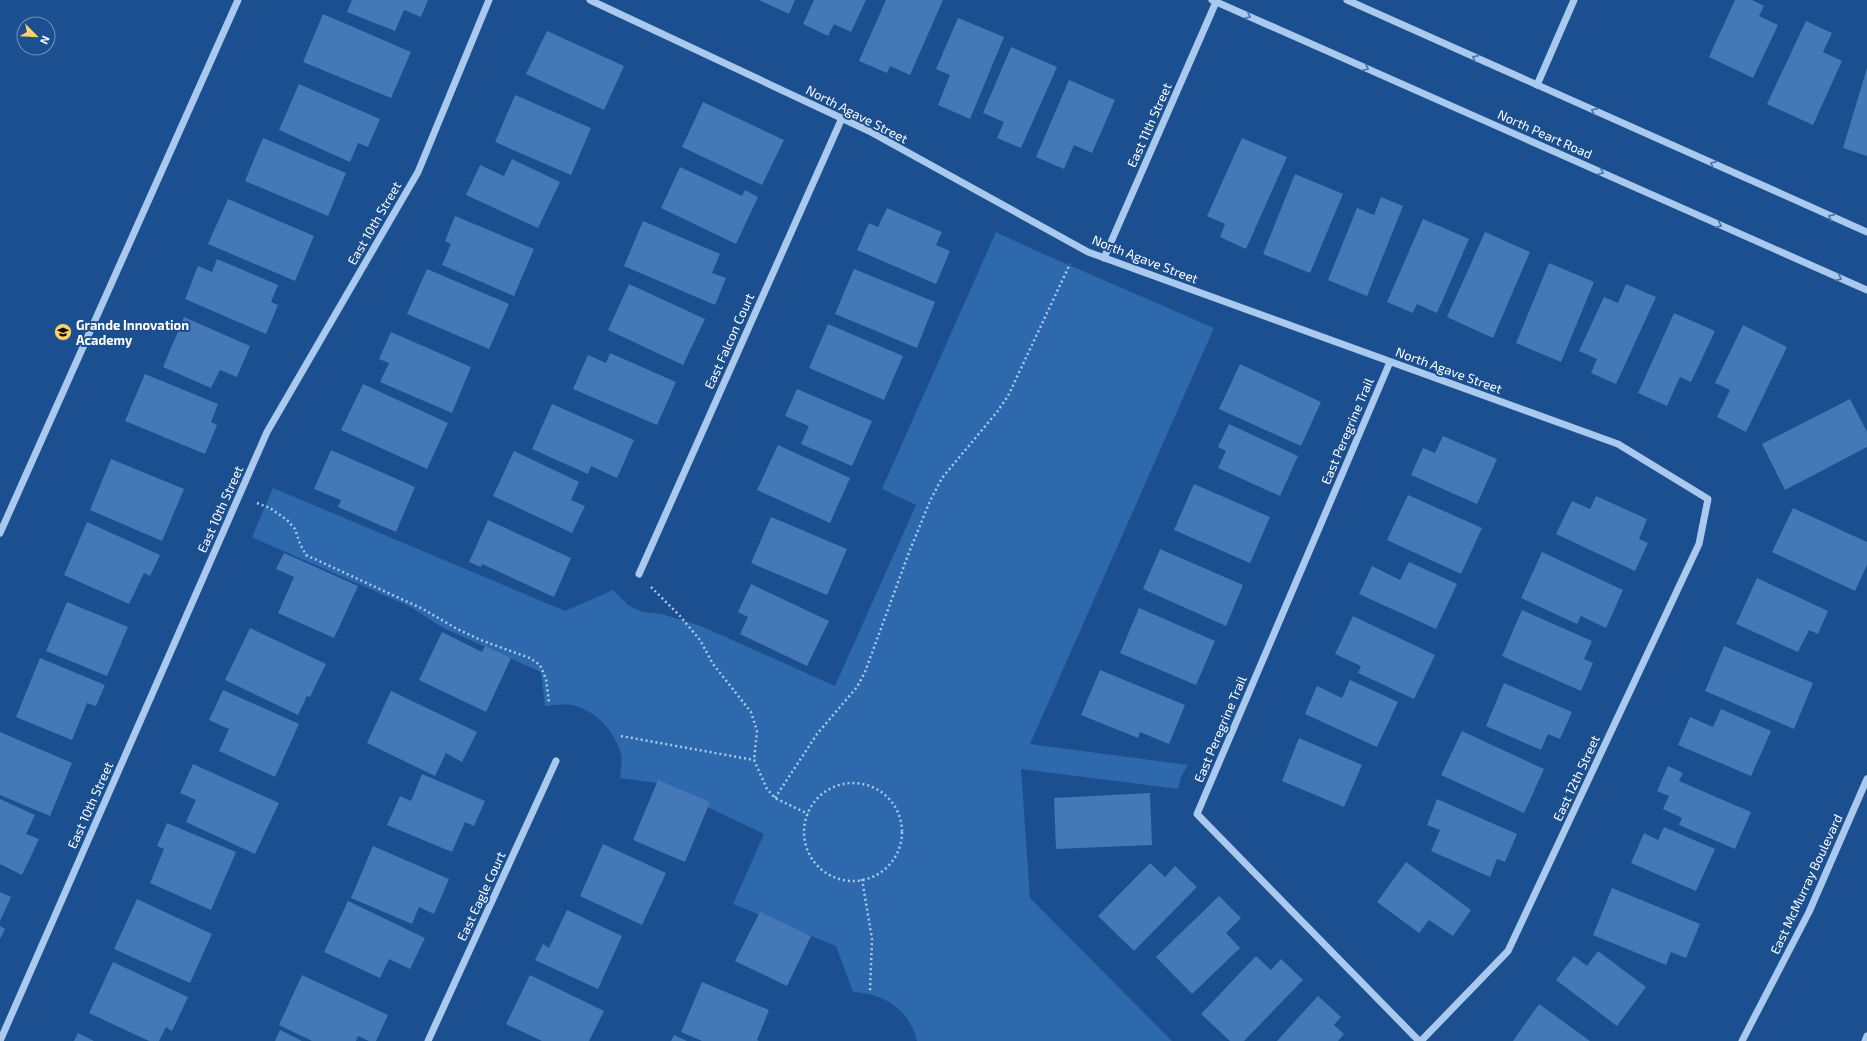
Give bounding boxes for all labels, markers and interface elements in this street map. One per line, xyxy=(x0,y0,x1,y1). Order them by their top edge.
one-way arrow xyxy=(1243,11,1251,19)
north arrow xyxy=(16,16,56,56)
text: N xyxy=(38,34,53,47)
one-way arrow xyxy=(1472,54,1479,62)
one-way arrow xyxy=(1362,63,1370,71)
street label: East 11th Street xyxy=(1123,80,1175,170)
street label: North Agave Street xyxy=(803,81,911,147)
street label: North Peart Road xyxy=(1495,106,1595,162)
one-way arrow xyxy=(1591,107,1598,115)
one-way arrow xyxy=(1709,160,1716,168)
one-way arrow xyxy=(1596,167,1604,175)
street label: East 10th Street xyxy=(344,179,404,267)
one-way arrow xyxy=(1828,213,1835,221)
one-way arrow xyxy=(1716,220,1723,228)
street label: North Agave Street xyxy=(1090,231,1200,287)
one-way arrow xyxy=(1834,273,1842,281)
street label: East Falcon Court xyxy=(701,291,757,391)
place label: Grande Innovation Academy xyxy=(76,317,189,348)
school or university icon: Grande Innovation Academy xyxy=(53,322,73,342)
street label: North Agave Street xyxy=(1394,343,1504,397)
street label: East Peregrine Trail xyxy=(1317,375,1377,487)
street label: East 10th Street xyxy=(194,463,246,555)
street label: East Peregrine Trail xyxy=(1190,673,1250,785)
street label: East 12th Street xyxy=(1549,732,1603,823)
street label: East 10th Street xyxy=(64,759,116,851)
street label: East McMurray Boulevard xyxy=(1766,811,1846,957)
street label: East Eagle Court xyxy=(453,849,509,943)

